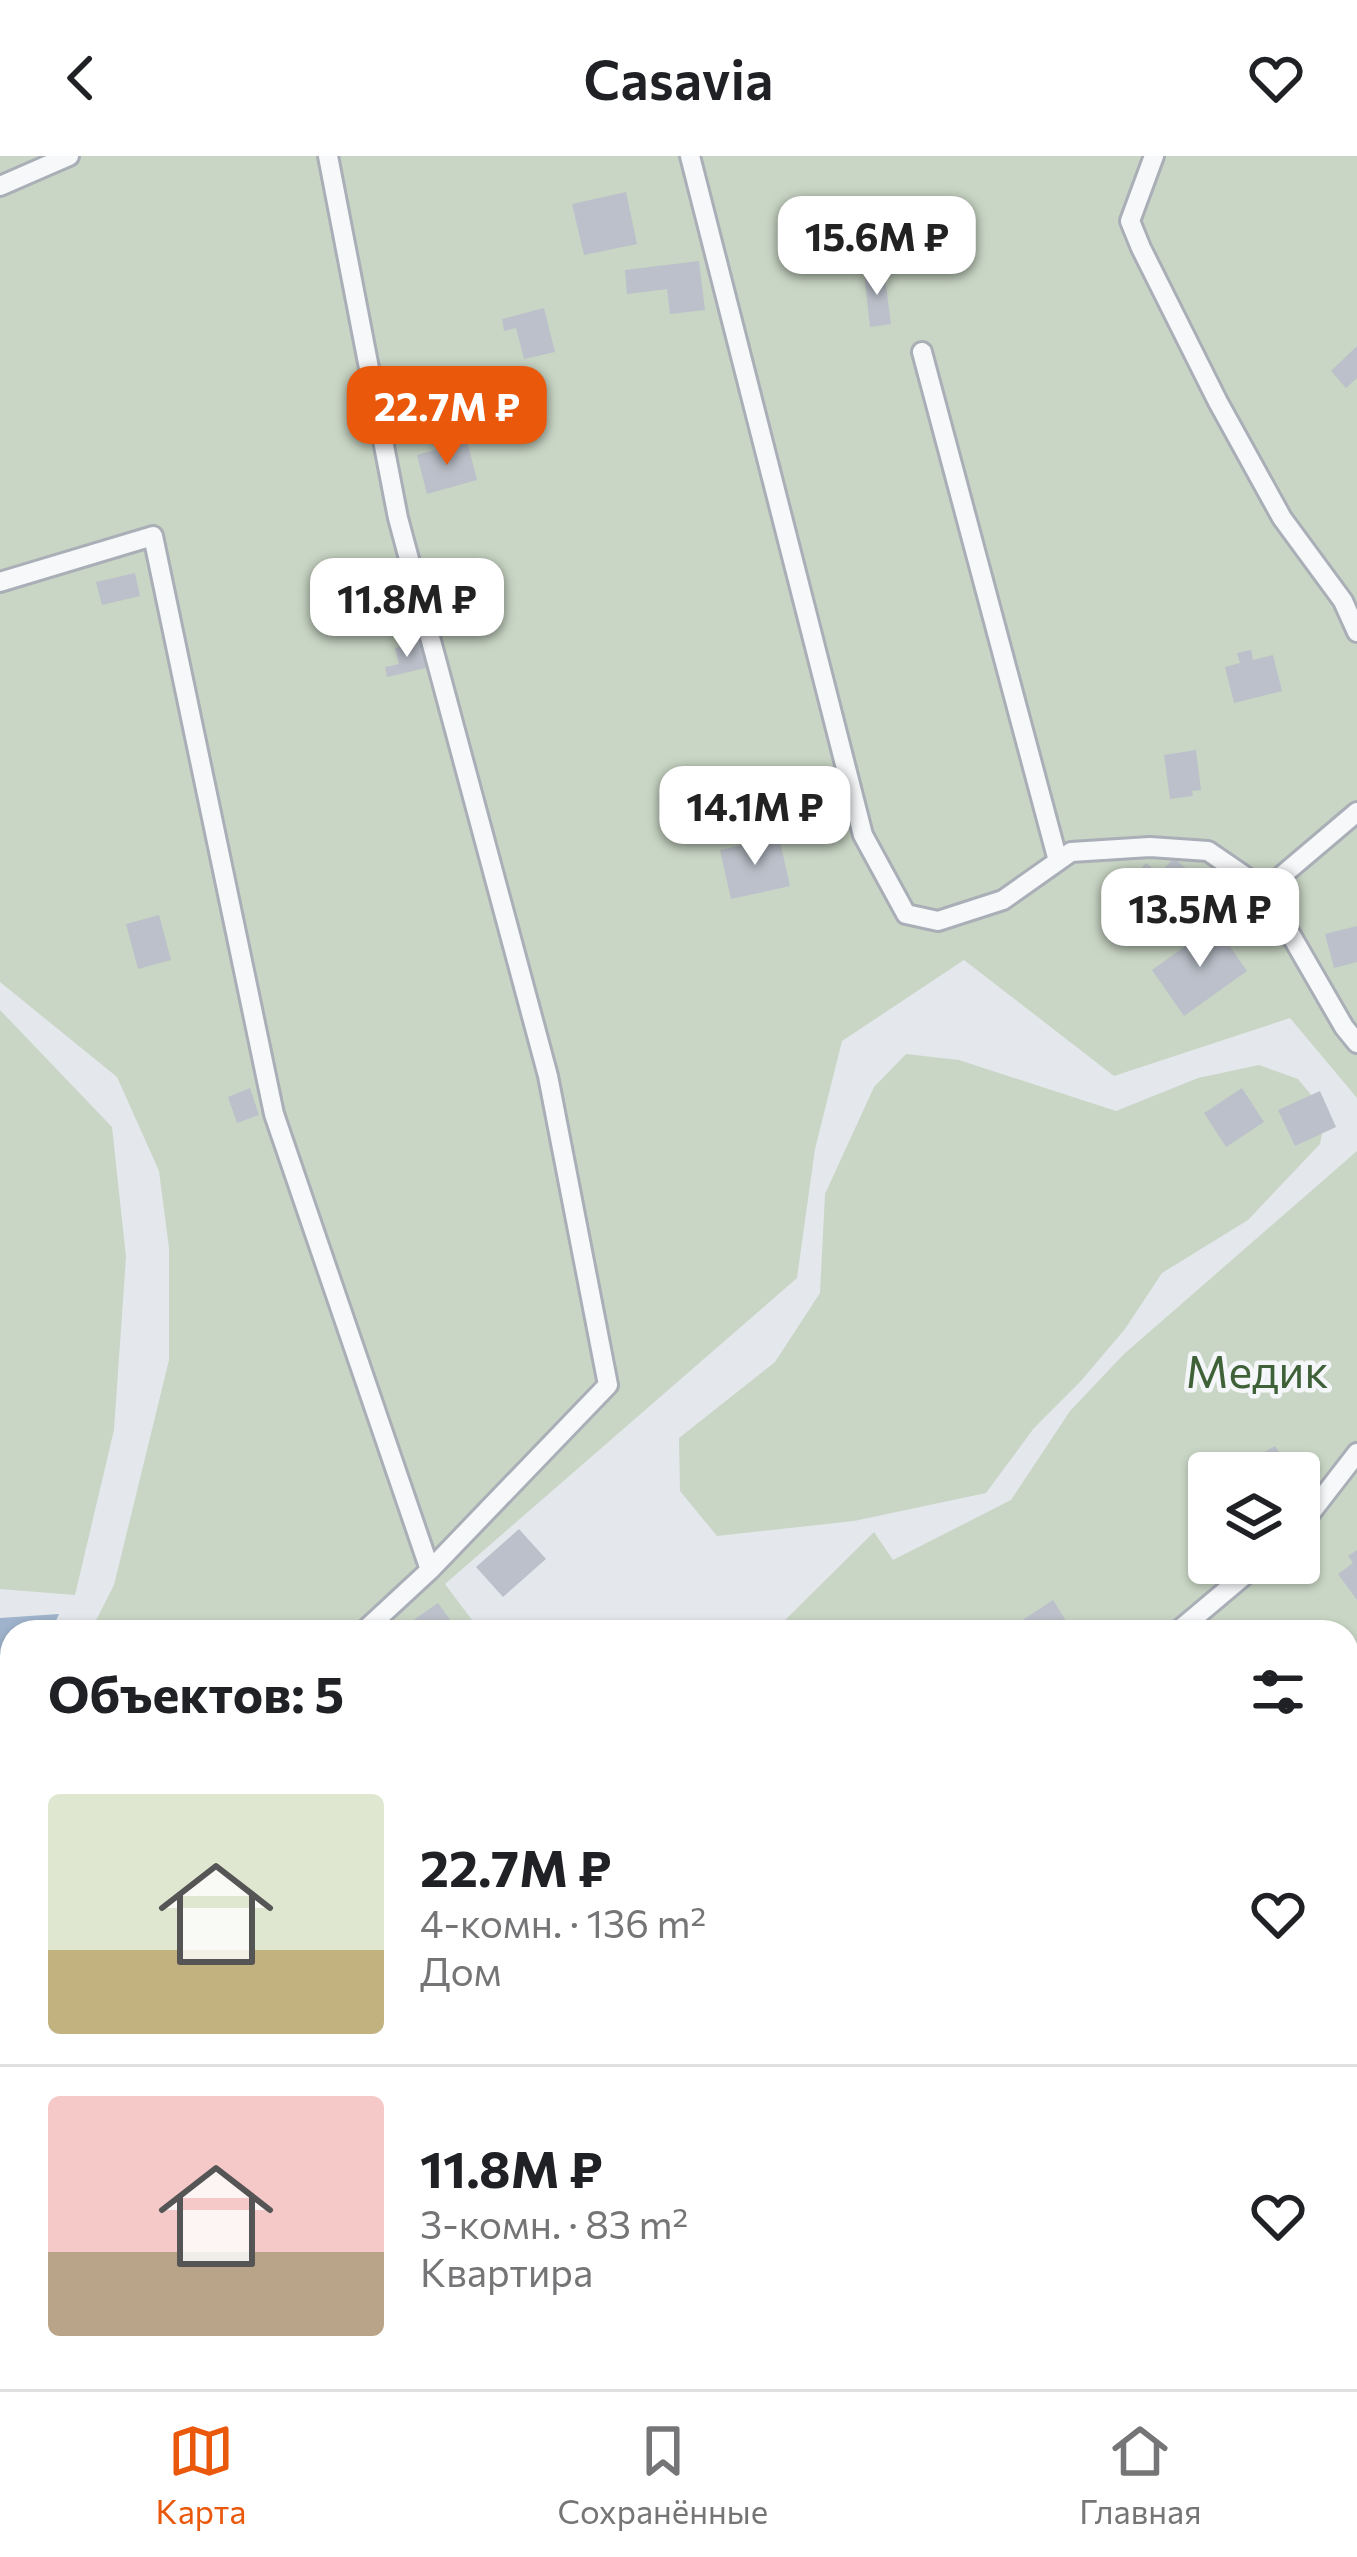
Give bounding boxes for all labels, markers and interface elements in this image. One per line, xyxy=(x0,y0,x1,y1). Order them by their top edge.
icon: back xyxy=(48,45,114,111)
text: Casavia xyxy=(583,45,774,111)
icon: heart xyxy=(1243,45,1309,111)
pin: 15.6M ₽ xyxy=(766,196,988,298)
text: 15.6M ₽ xyxy=(805,211,949,259)
pin: 22.7M ₽ xyxy=(336,366,558,468)
text: 22.7M ₽ xyxy=(374,381,520,429)
pin: 11.8M ₽ xyxy=(296,558,518,660)
text: 11.8M ₽ xyxy=(337,573,477,621)
pin: 14.1M ₽ xyxy=(644,766,866,868)
text: 14.1M ₽ xyxy=(686,781,824,829)
pin: 13.5M ₽ xyxy=(1089,868,1311,970)
text: 13.5M ₽ xyxy=(1128,883,1272,931)
park label: Медик xyxy=(1186,1342,1328,1397)
map controls xyxy=(1188,1452,1320,1584)
button: layers xyxy=(1188,1452,1320,1584)
icon: filters xyxy=(1245,1659,1311,1725)
text: Объектов: 5 xyxy=(48,1661,344,1724)
text: 22.7M ₽ xyxy=(420,1835,612,1898)
icon: home xyxy=(144,1842,288,1986)
icon: heart xyxy=(1245,1881,1311,1947)
text: 4-комн. · 136 m² xyxy=(420,1898,706,1946)
text: Дом xyxy=(420,1946,502,1994)
text: 11.8M ₽ xyxy=(420,2136,603,2199)
icon: home xyxy=(144,2144,288,2288)
icon: heart xyxy=(1245,2183,1311,2249)
text: 3-комн. · 83 m² xyxy=(420,2199,688,2247)
text: Квартира xyxy=(420,2247,593,2295)
tab: Карта xyxy=(156,2418,246,2531)
tab: Сохранённые xyxy=(558,2418,768,2531)
tab: Главная xyxy=(1079,2418,1201,2531)

